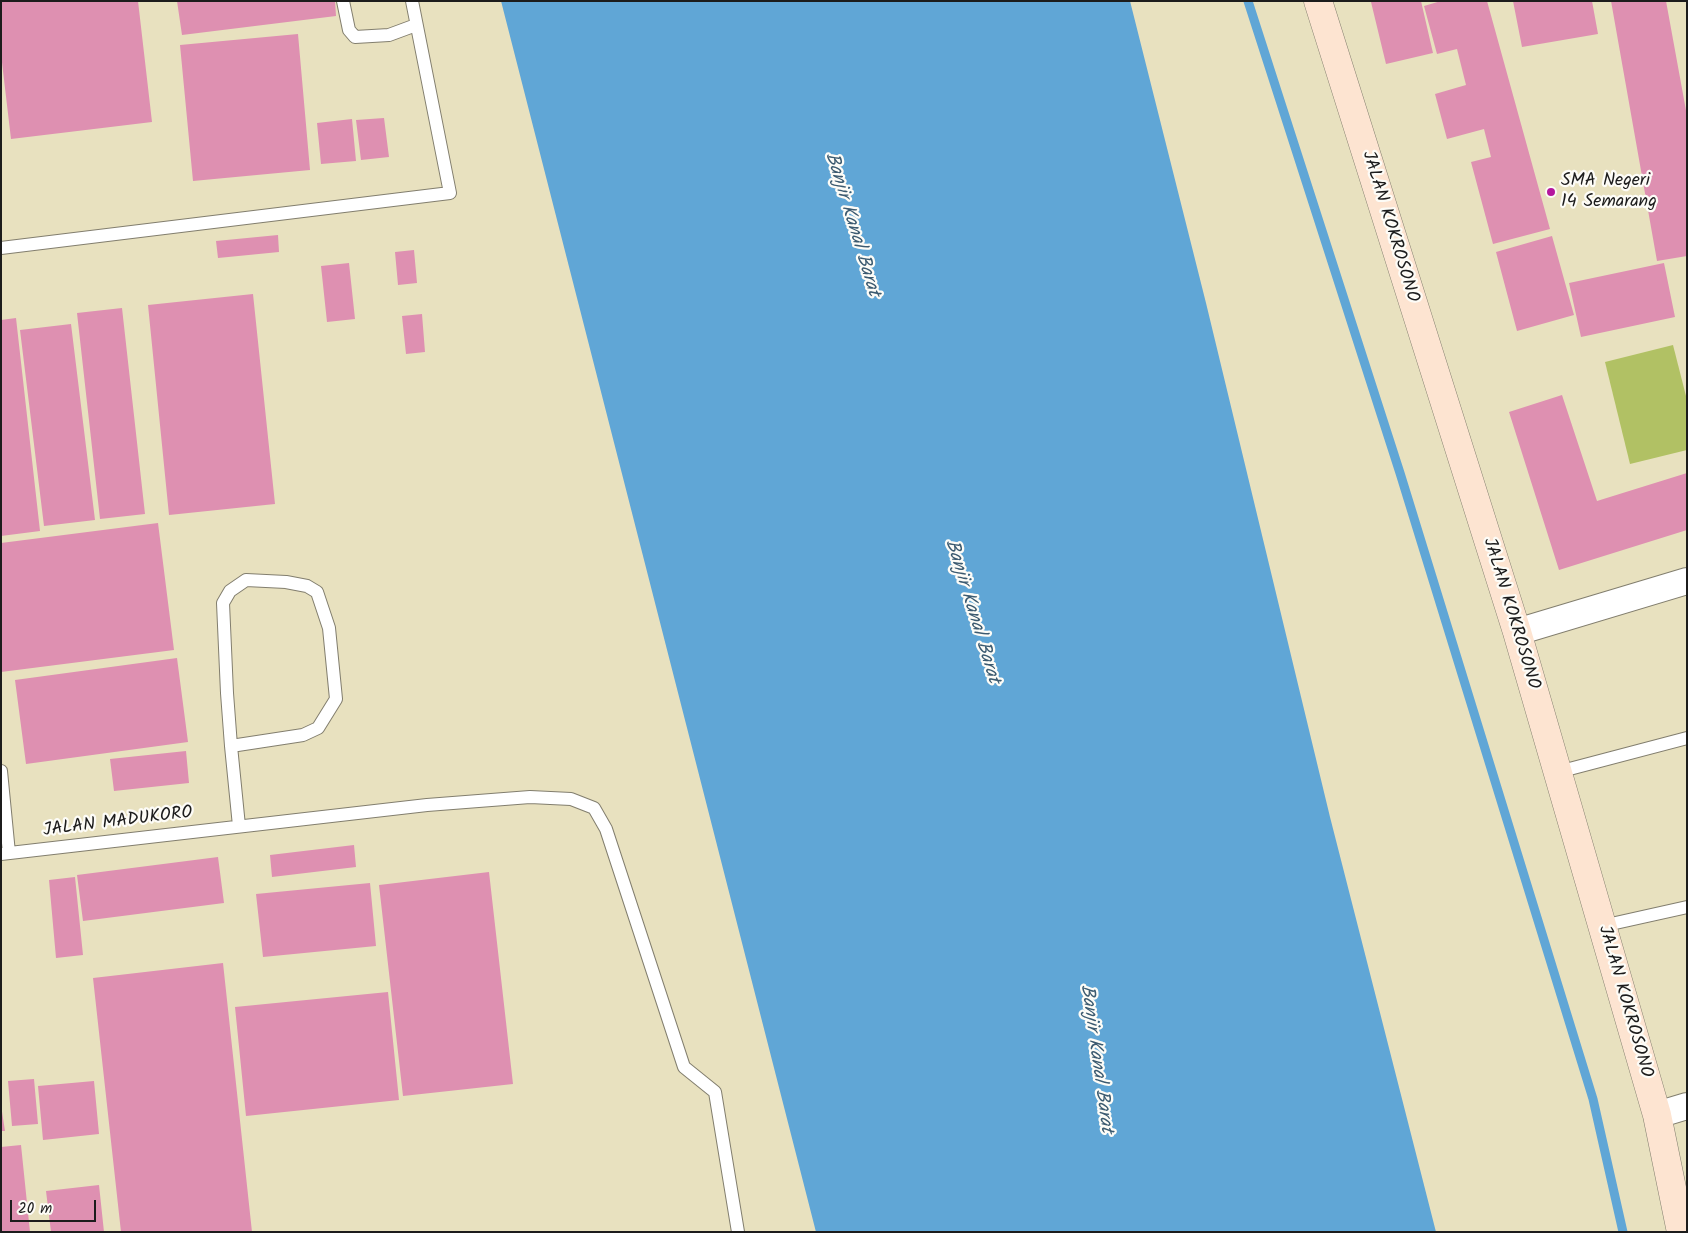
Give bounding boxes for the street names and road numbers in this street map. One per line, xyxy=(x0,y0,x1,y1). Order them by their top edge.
street label: JALAN KOKROSONO xyxy=(1356,149,1422,305)
street label: JALAN KOKROSONO xyxy=(1477,536,1543,692)
street label: JALAN MADUKORO xyxy=(42,803,194,843)
street label: JALAN KOKROSONO xyxy=(1592,923,1656,1081)

